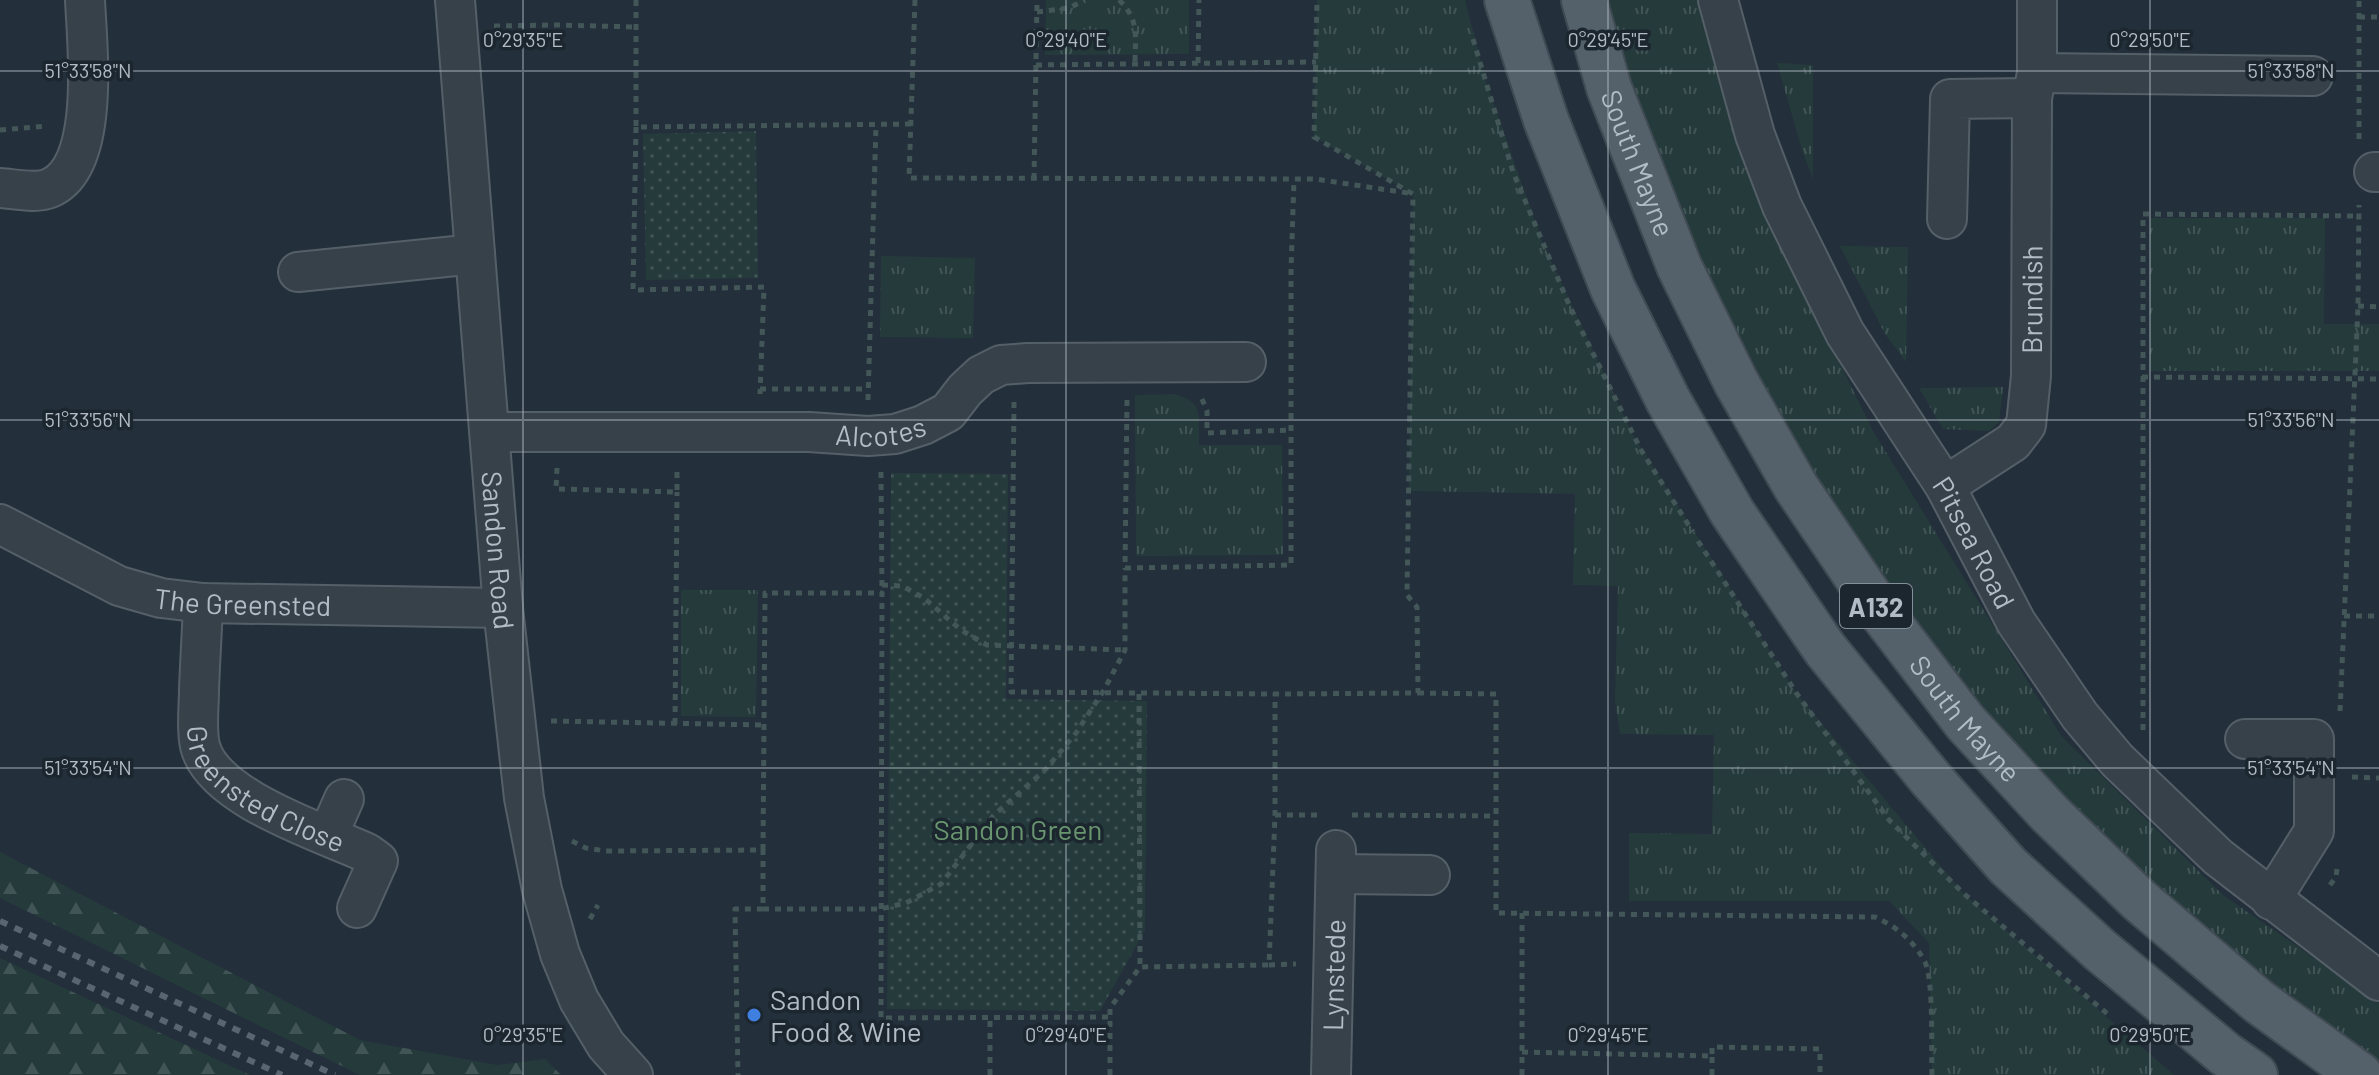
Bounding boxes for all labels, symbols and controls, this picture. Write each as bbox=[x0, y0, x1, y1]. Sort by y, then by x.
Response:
text: 0°29'35"E bbox=[483, 27, 563, 51]
text: 0°29'40"E bbox=[1025, 27, 1107, 51]
text: 0°29'45"E bbox=[1567, 27, 1649, 51]
text: 0°29'50"E bbox=[2109, 27, 2191, 51]
text: 51°33'58"N bbox=[44, 58, 132, 82]
text: 51°33'58"N bbox=[2247, 58, 2335, 82]
street label: South Mayne bbox=[1594, 85, 1683, 241]
street label: Brundish bbox=[2014, 245, 2048, 354]
text: 51°33'56"N bbox=[45, 407, 131, 431]
text: 51°33'56"N bbox=[2248, 407, 2334, 431]
street label: Alcotes bbox=[834, 408, 930, 453]
street label: Sandon Road bbox=[475, 470, 522, 631]
street label: Pitsea Road bbox=[1926, 470, 2023, 614]
street label: The Greensted bbox=[153, 580, 332, 622]
road number: A132 bbox=[1840, 584, 1912, 628]
street label: South Mayne bbox=[1903, 648, 2028, 788]
street label: Greensted Close bbox=[181, 724, 350, 859]
text: 51°33'54"N bbox=[44, 755, 132, 779]
text: 51°33'54"N bbox=[2247, 755, 2335, 779]
park label: Sandon Green bbox=[934, 812, 1102, 846]
street label: Lynstede bbox=[1315, 919, 1351, 1031]
place label: Sandon Food & Wine bbox=[770, 982, 922, 1048]
marker: Sandon Food & Wine bbox=[745, 1006, 763, 1024]
text: 0°29'35"E bbox=[483, 1022, 563, 1046]
text: 0°29'40"E bbox=[1025, 1022, 1107, 1046]
text: 0°29'45"E bbox=[1567, 1022, 1649, 1046]
text: 0°29'50"E bbox=[2109, 1022, 2191, 1046]

